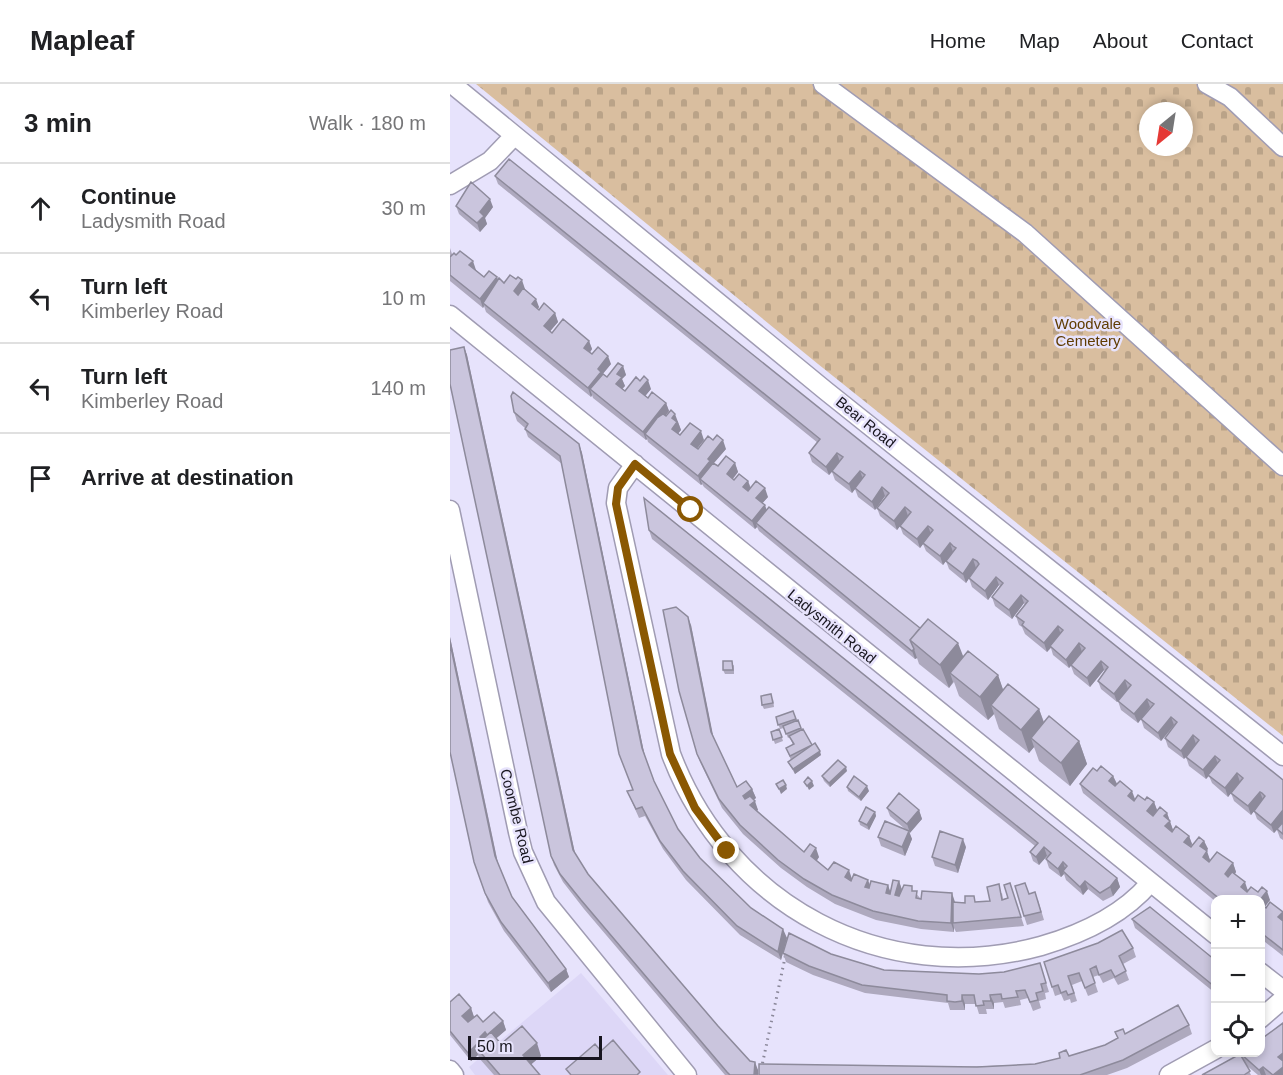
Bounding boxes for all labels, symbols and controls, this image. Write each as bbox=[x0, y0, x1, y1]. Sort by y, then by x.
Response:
text: Mapleaf bbox=[30, 25, 134, 56]
text: Home bbox=[930, 29, 986, 52]
text: Map bbox=[1019, 29, 1060, 52]
text: About bbox=[1093, 29, 1148, 52]
text: Contact bbox=[1181, 29, 1253, 52]
north arrow bbox=[1139, 102, 1193, 156]
text: 3 min bbox=[24, 108, 92, 138]
text: Walk · 180 m bbox=[309, 112, 426, 134]
text: Continue bbox=[81, 184, 176, 209]
icon: ahead bbox=[24, 192, 57, 225]
text: 30 m bbox=[382, 197, 426, 219]
text: Ladysmith Road bbox=[81, 210, 226, 232]
text: Turn left bbox=[81, 274, 167, 299]
icon: left bbox=[24, 282, 57, 315]
text: 10 m bbox=[382, 287, 426, 309]
text: Kimberley Road bbox=[81, 300, 223, 322]
park label: Woodvale Cemetery bbox=[1055, 315, 1121, 349]
text: Turn left bbox=[81, 364, 167, 389]
icon: left bbox=[24, 372, 57, 405]
text: 140 m bbox=[370, 377, 426, 399]
text: Kimberley Road bbox=[81, 390, 223, 412]
street label: Bear Road bbox=[833, 393, 899, 451]
icon: arrive bbox=[24, 462, 57, 495]
text: Arrive at destination bbox=[81, 465, 294, 490]
route start bbox=[677, 496, 703, 522]
street label: Ladysmith Road bbox=[785, 585, 879, 667]
street label: Coombe Road bbox=[497, 767, 537, 865]
route end bbox=[713, 837, 739, 863]
map controls bbox=[1211, 895, 1265, 1057]
button: + bbox=[1211, 895, 1265, 949]
button: − bbox=[1211, 949, 1265, 1003]
button: locate bbox=[1211, 1003, 1265, 1057]
scale bar bbox=[468, 1033, 602, 1060]
text: 50 m bbox=[477, 1038, 513, 1055]

